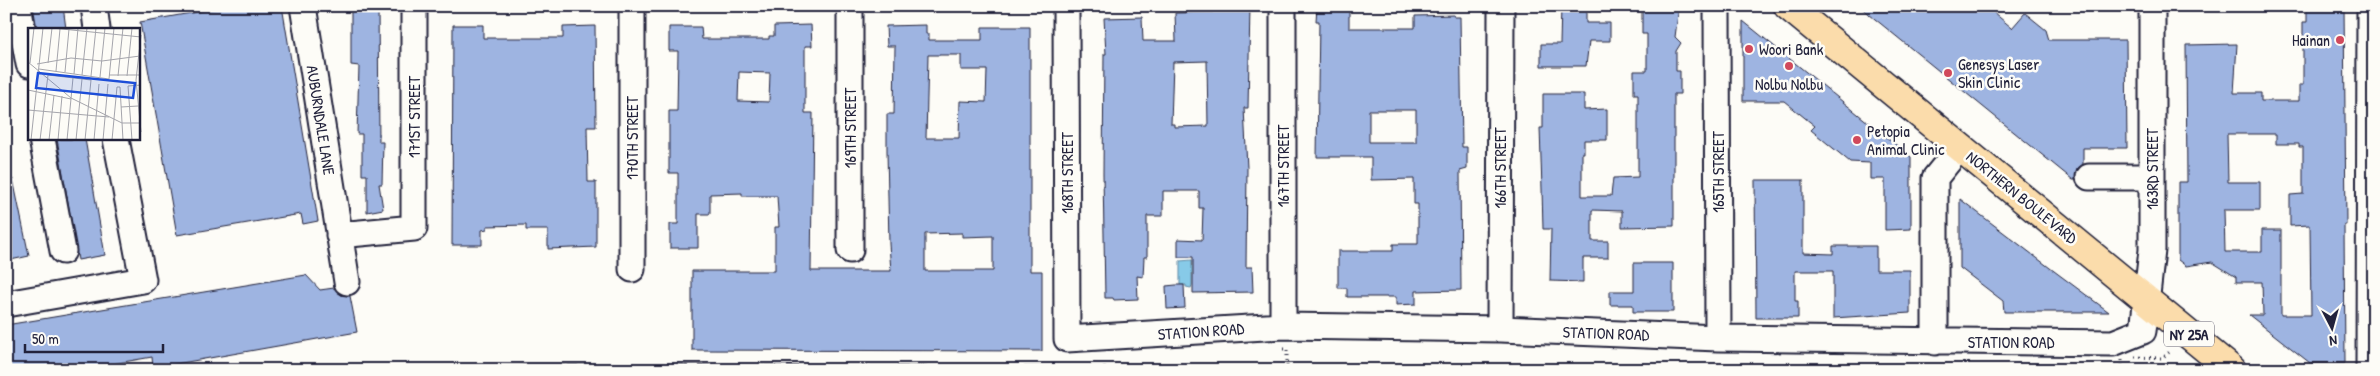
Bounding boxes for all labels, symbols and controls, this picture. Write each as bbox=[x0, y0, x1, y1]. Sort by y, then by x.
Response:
inset map bbox=[28, 28, 140, 140]
place label: Hainan bbox=[2292, 29, 2330, 51]
marker: Hainan bbox=[2334, 34, 2346, 46]
place label: Woori Bank bbox=[1759, 38, 1824, 60]
marker: Woori Bank bbox=[1743, 43, 1755, 55]
place label: Genesys Laser Skin Clinic bbox=[1958, 53, 2039, 93]
marker: Nolbu Nolbu bbox=[1783, 60, 1795, 72]
street label: AUBURNDALE LANE bbox=[301, 64, 341, 176]
marker: Genesys Laser Skin Clinic bbox=[1942, 67, 1954, 79]
place label: Nolbu Nolbu bbox=[1755, 73, 1824, 95]
street label: 171ST STREET bbox=[403, 76, 425, 158]
street label: 169TH STREET bbox=[839, 87, 861, 168]
street label: 170TH STREET bbox=[621, 96, 643, 180]
place label: Petopia Animal Clinic bbox=[1867, 120, 1945, 160]
street label: 167TH STREET bbox=[1272, 124, 1294, 207]
street label: 166TH STREET bbox=[1489, 127, 1511, 208]
street label: 163RD STREET bbox=[2141, 128, 2163, 210]
street label: 165TH STREET bbox=[1707, 131, 1729, 213]
street label: 168TH STREET bbox=[1056, 132, 1078, 214]
marker: Petopia Animal Clinic bbox=[1851, 134, 1863, 146]
street label: NORTHERN BOULEVARD bbox=[1962, 145, 2082, 249]
north arrow bbox=[2308, 304, 2358, 354]
street label: STATION ROAD bbox=[1157, 317, 1245, 345]
street label: STATION ROAD bbox=[1562, 320, 1650, 346]
scale bar bbox=[25, 321, 162, 353]
road number: NY 25A bbox=[2164, 322, 2214, 346]
text: 50 m bbox=[32, 328, 59, 349]
street label: STATION ROAD bbox=[1968, 331, 2055, 353]
text: N bbox=[2328, 332, 2338, 351]

